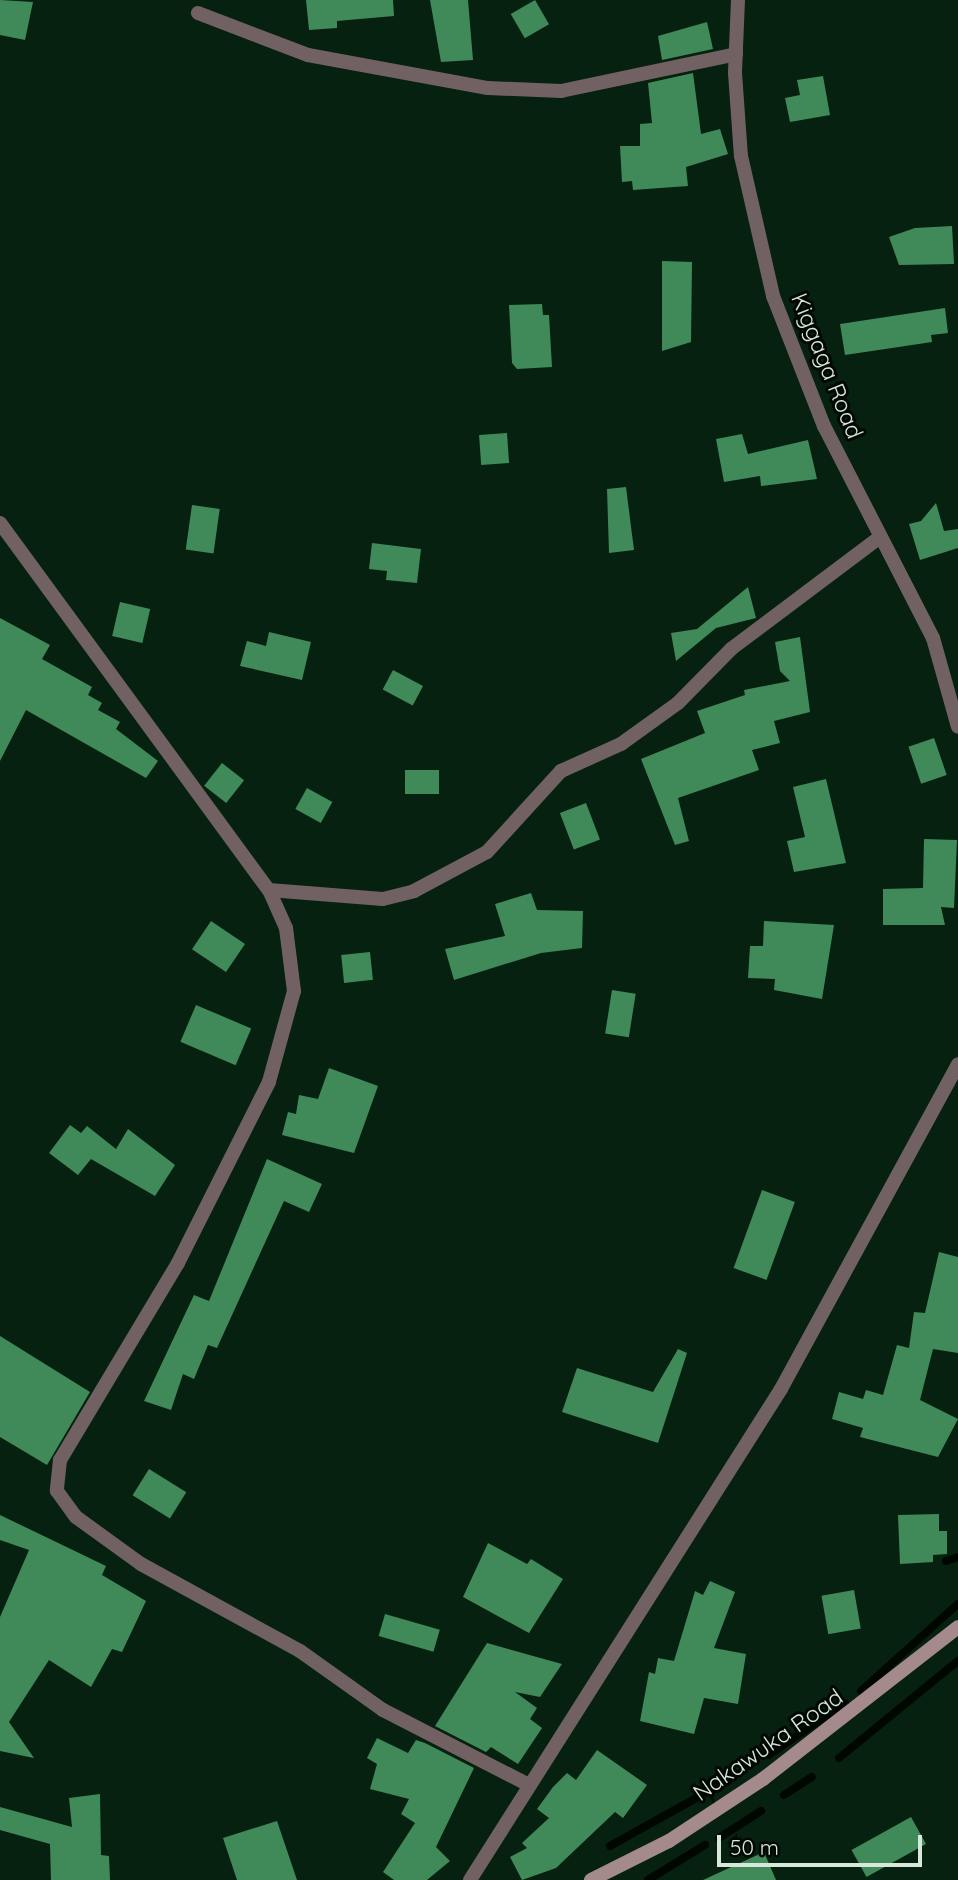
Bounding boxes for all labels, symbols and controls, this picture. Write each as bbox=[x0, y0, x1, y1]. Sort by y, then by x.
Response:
street label: Kiggaga Road bbox=[785, 289, 869, 443]
street label: Nakawuka Road bbox=[688, 1683, 848, 1807]
scale bar bbox=[720, 1820, 925, 1864]
text: 50 m bbox=[730, 1834, 779, 1860]

